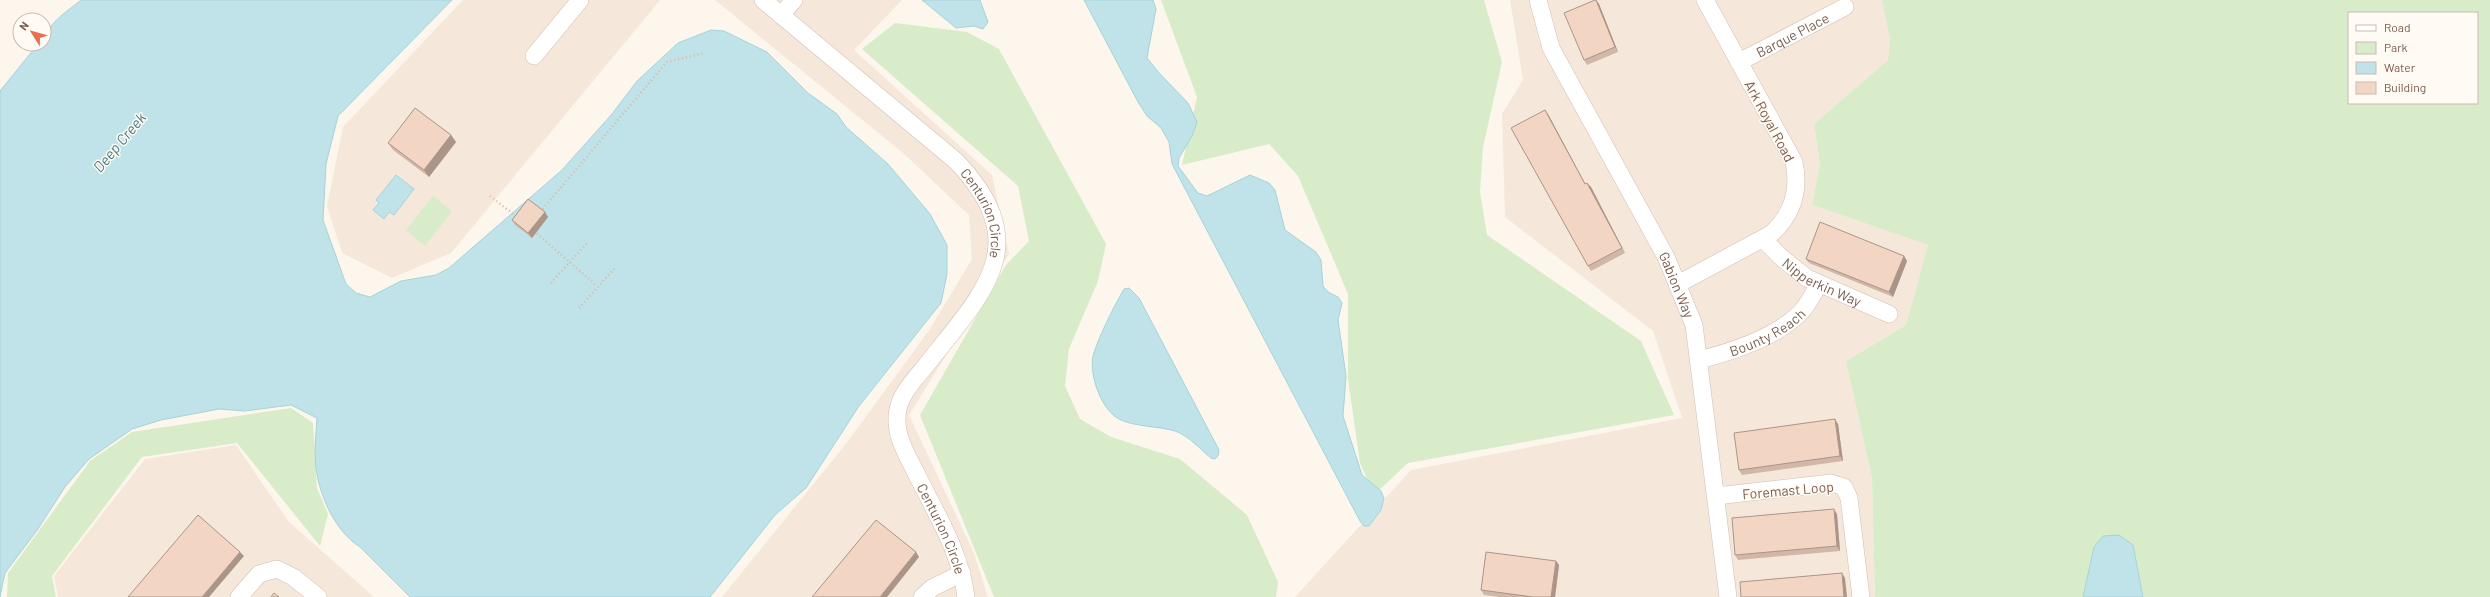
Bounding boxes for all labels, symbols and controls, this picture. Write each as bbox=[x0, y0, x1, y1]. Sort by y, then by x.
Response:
street label: Barque Place bbox=[1753, 8, 1832, 60]
north arrow bbox=[12, 12, 52, 52]
legend bbox=[2348, 12, 2478, 104]
text: N bbox=[16, 19, 31, 33]
text: Road bbox=[2384, 20, 2411, 34]
text: Park bbox=[2384, 40, 2408, 54]
text: Water bbox=[2384, 60, 2416, 74]
street label: Ark Royal Road bbox=[1741, 77, 1799, 165]
text: Building bbox=[2384, 80, 2426, 94]
water label: Deep Creek bbox=[89, 108, 150, 175]
street label: Centurion Circle bbox=[957, 164, 1006, 260]
street label: Gabion Way bbox=[1656, 248, 1699, 321]
street label: Nipperkin Way bbox=[1779, 254, 1865, 310]
street label: Bounty Reach bbox=[1727, 305, 1808, 359]
street label: Foremast Loop bbox=[1742, 478, 1834, 502]
street label: Centurion Circle bbox=[914, 480, 970, 576]

